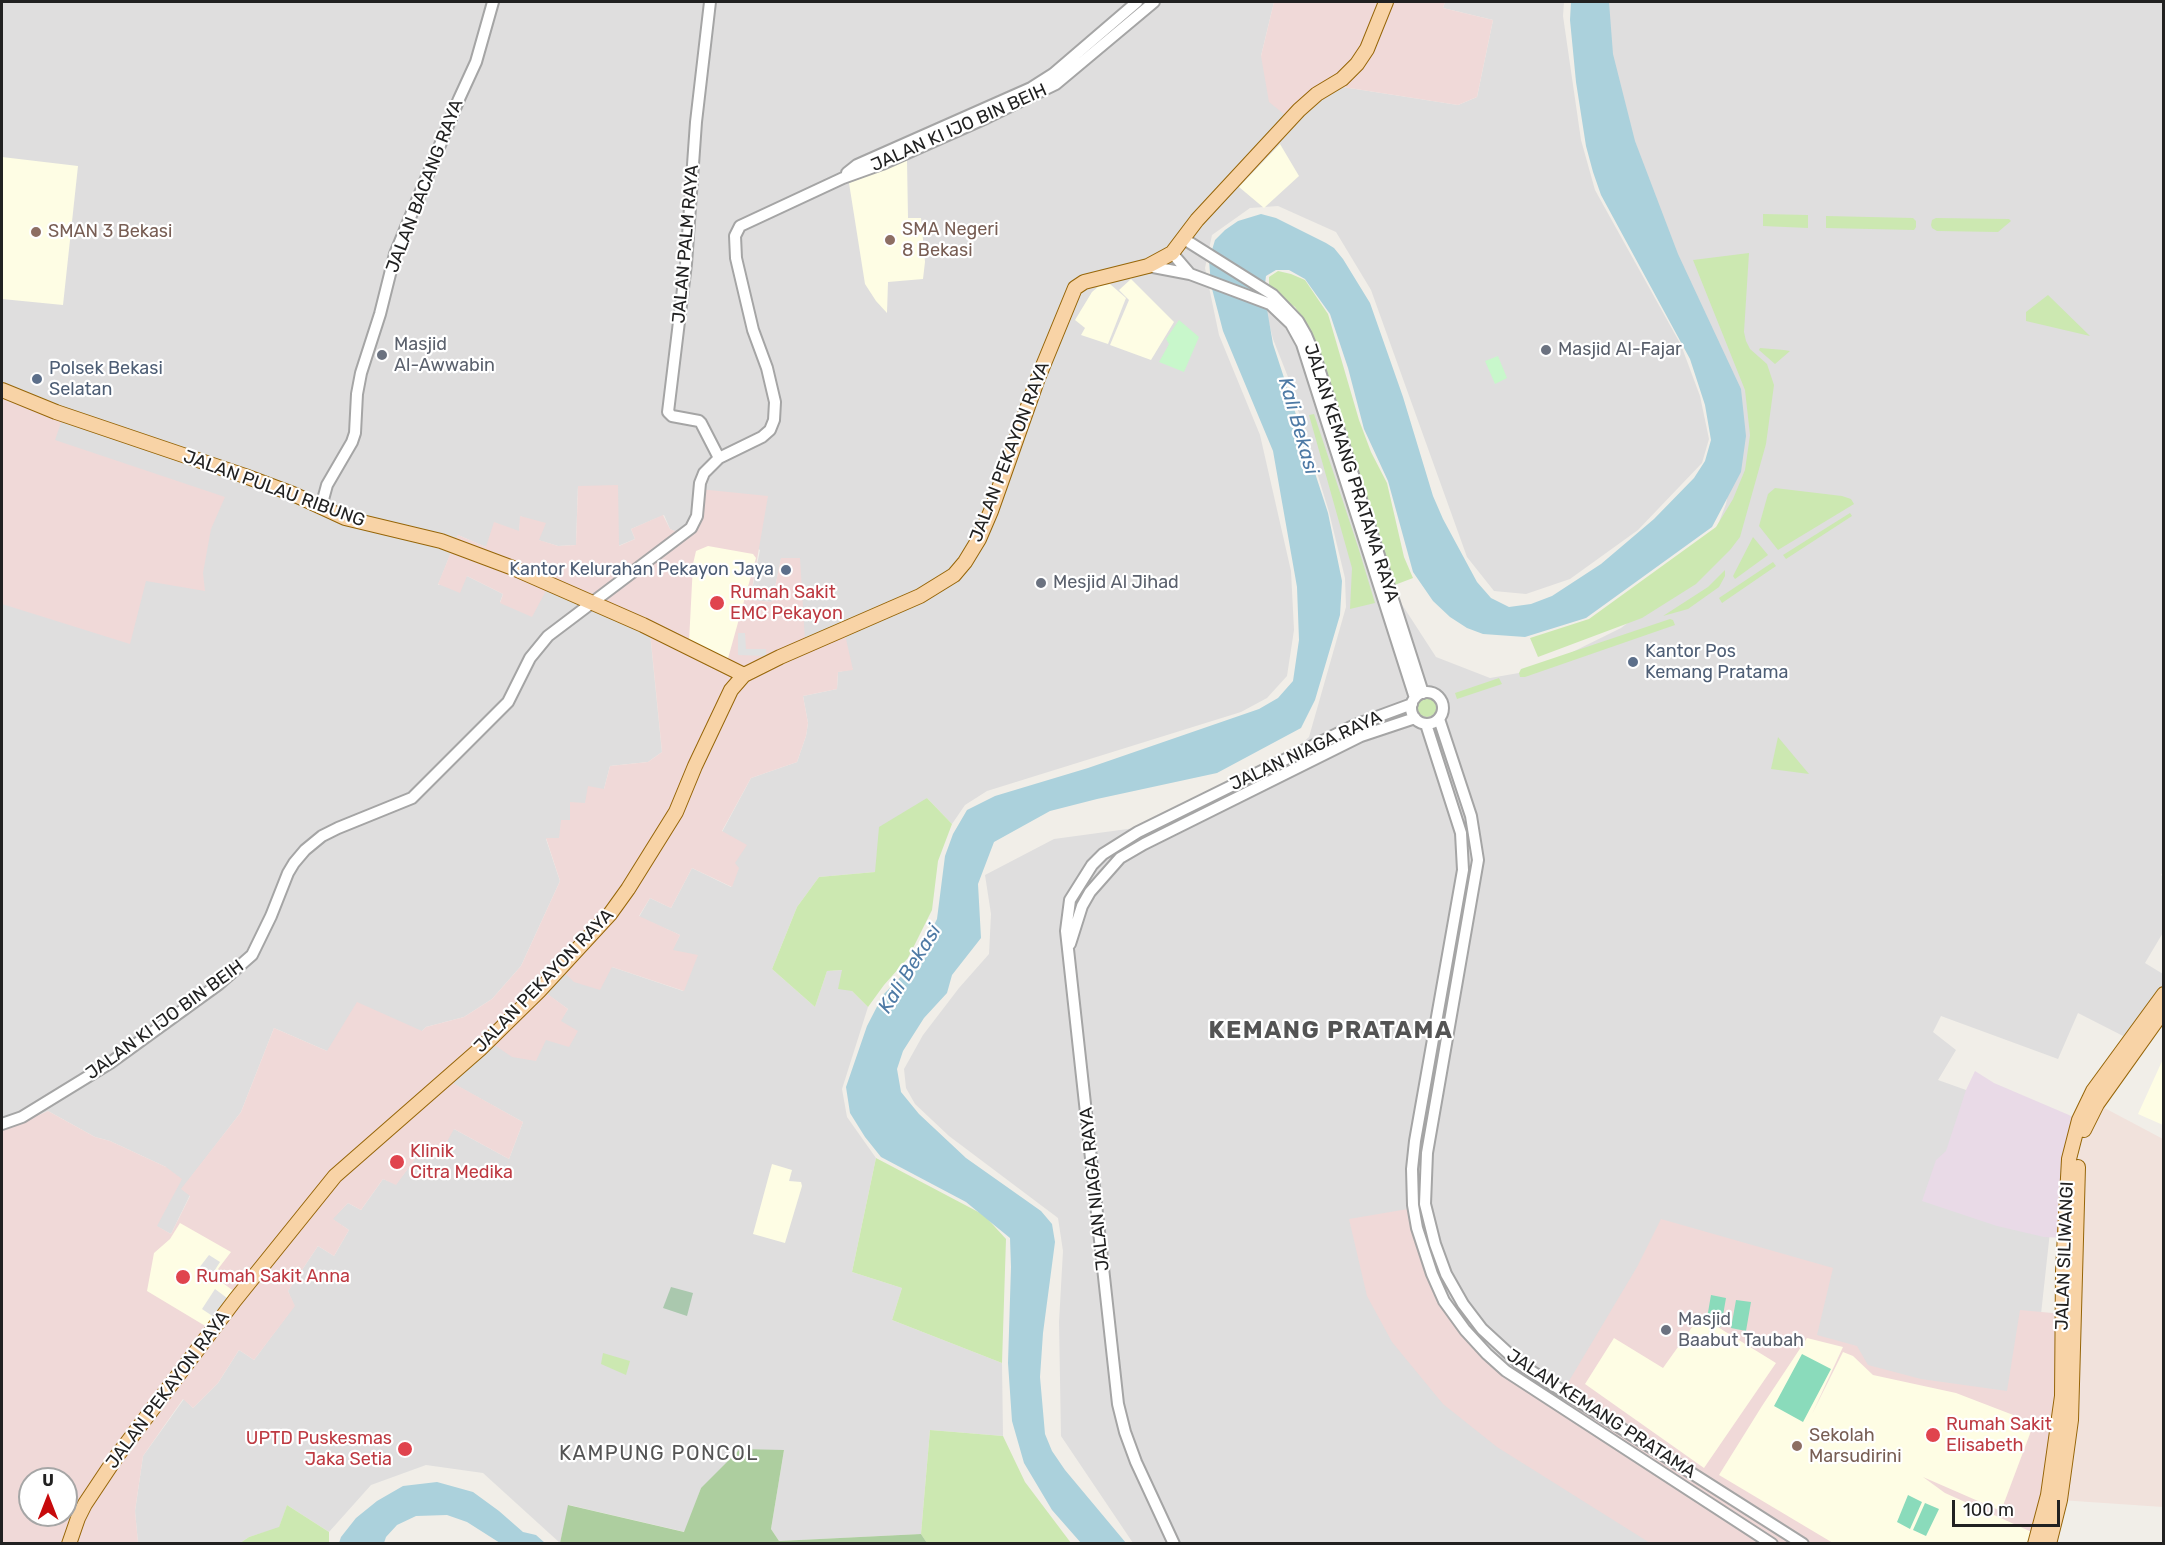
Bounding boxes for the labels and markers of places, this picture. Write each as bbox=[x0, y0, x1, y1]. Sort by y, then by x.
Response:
place label: SMA Negeri 8 Bekasi bbox=[902, 219, 999, 262]
place label: SMAN 3 Bekasi bbox=[48, 221, 172, 243]
marker: SMAN 3 Bekasi bbox=[29, 225, 43, 239]
marker: SMA Negeri 8 Bekasi bbox=[883, 233, 897, 247]
place label: Masjid Al-Awwabin bbox=[394, 334, 495, 376]
place label: Masjid Al-Fajar bbox=[1558, 339, 1682, 361]
marker: Masjid Al-Fajar bbox=[1539, 343, 1553, 357]
marker: Masjid Al-Awwabin bbox=[375, 348, 389, 362]
place label: Polsek Bekasi Selatan bbox=[49, 358, 163, 400]
marker: Polsek Bekasi Selatan bbox=[30, 372, 44, 386]
place label: Kantor Kelurahan Pekayon Jaya bbox=[509, 559, 774, 581]
marker: Kantor Kelurahan Pekayon Jaya bbox=[779, 563, 793, 577]
place label: Mesjid Al Jihad bbox=[1053, 572, 1179, 594]
marker: Mesjid Al Jihad bbox=[1034, 576, 1048, 590]
place label: Rumah Sakit EMC Pekayon bbox=[730, 582, 843, 624]
marker: Rumah Sakit EMC Pekayon bbox=[708, 594, 726, 612]
place label: Kantor Pos Kemang Pratama bbox=[1645, 641, 1788, 684]
marker: Kantor Pos Kemang Pratama bbox=[1626, 655, 1640, 669]
place label: Klinik Citra Medika bbox=[410, 1141, 513, 1184]
marker: Klinik Citra Medika bbox=[388, 1153, 406, 1171]
place label: Rumah Sakit Anna bbox=[196, 1266, 350, 1288]
marker: Rumah Sakit Anna bbox=[174, 1268, 192, 1286]
place label: Masjid Baabut Taubah bbox=[1678, 1309, 1804, 1352]
marker: Masjid Baabut Taubah bbox=[1659, 1323, 1673, 1337]
place label: Rumah Sakit Elisabeth bbox=[1946, 1414, 2052, 1456]
place label: Sekolah Marsudirini bbox=[1809, 1425, 1902, 1468]
marker: Rumah Sakit Elisabeth bbox=[1924, 1426, 1942, 1444]
place label: UPTD Puskesmas Jaka Setia bbox=[246, 1428, 392, 1470]
marker: Sekolah Marsudirini bbox=[1790, 1439, 1804, 1453]
marker: UPTD Puskesmas Jaka Setia bbox=[396, 1440, 414, 1458]

